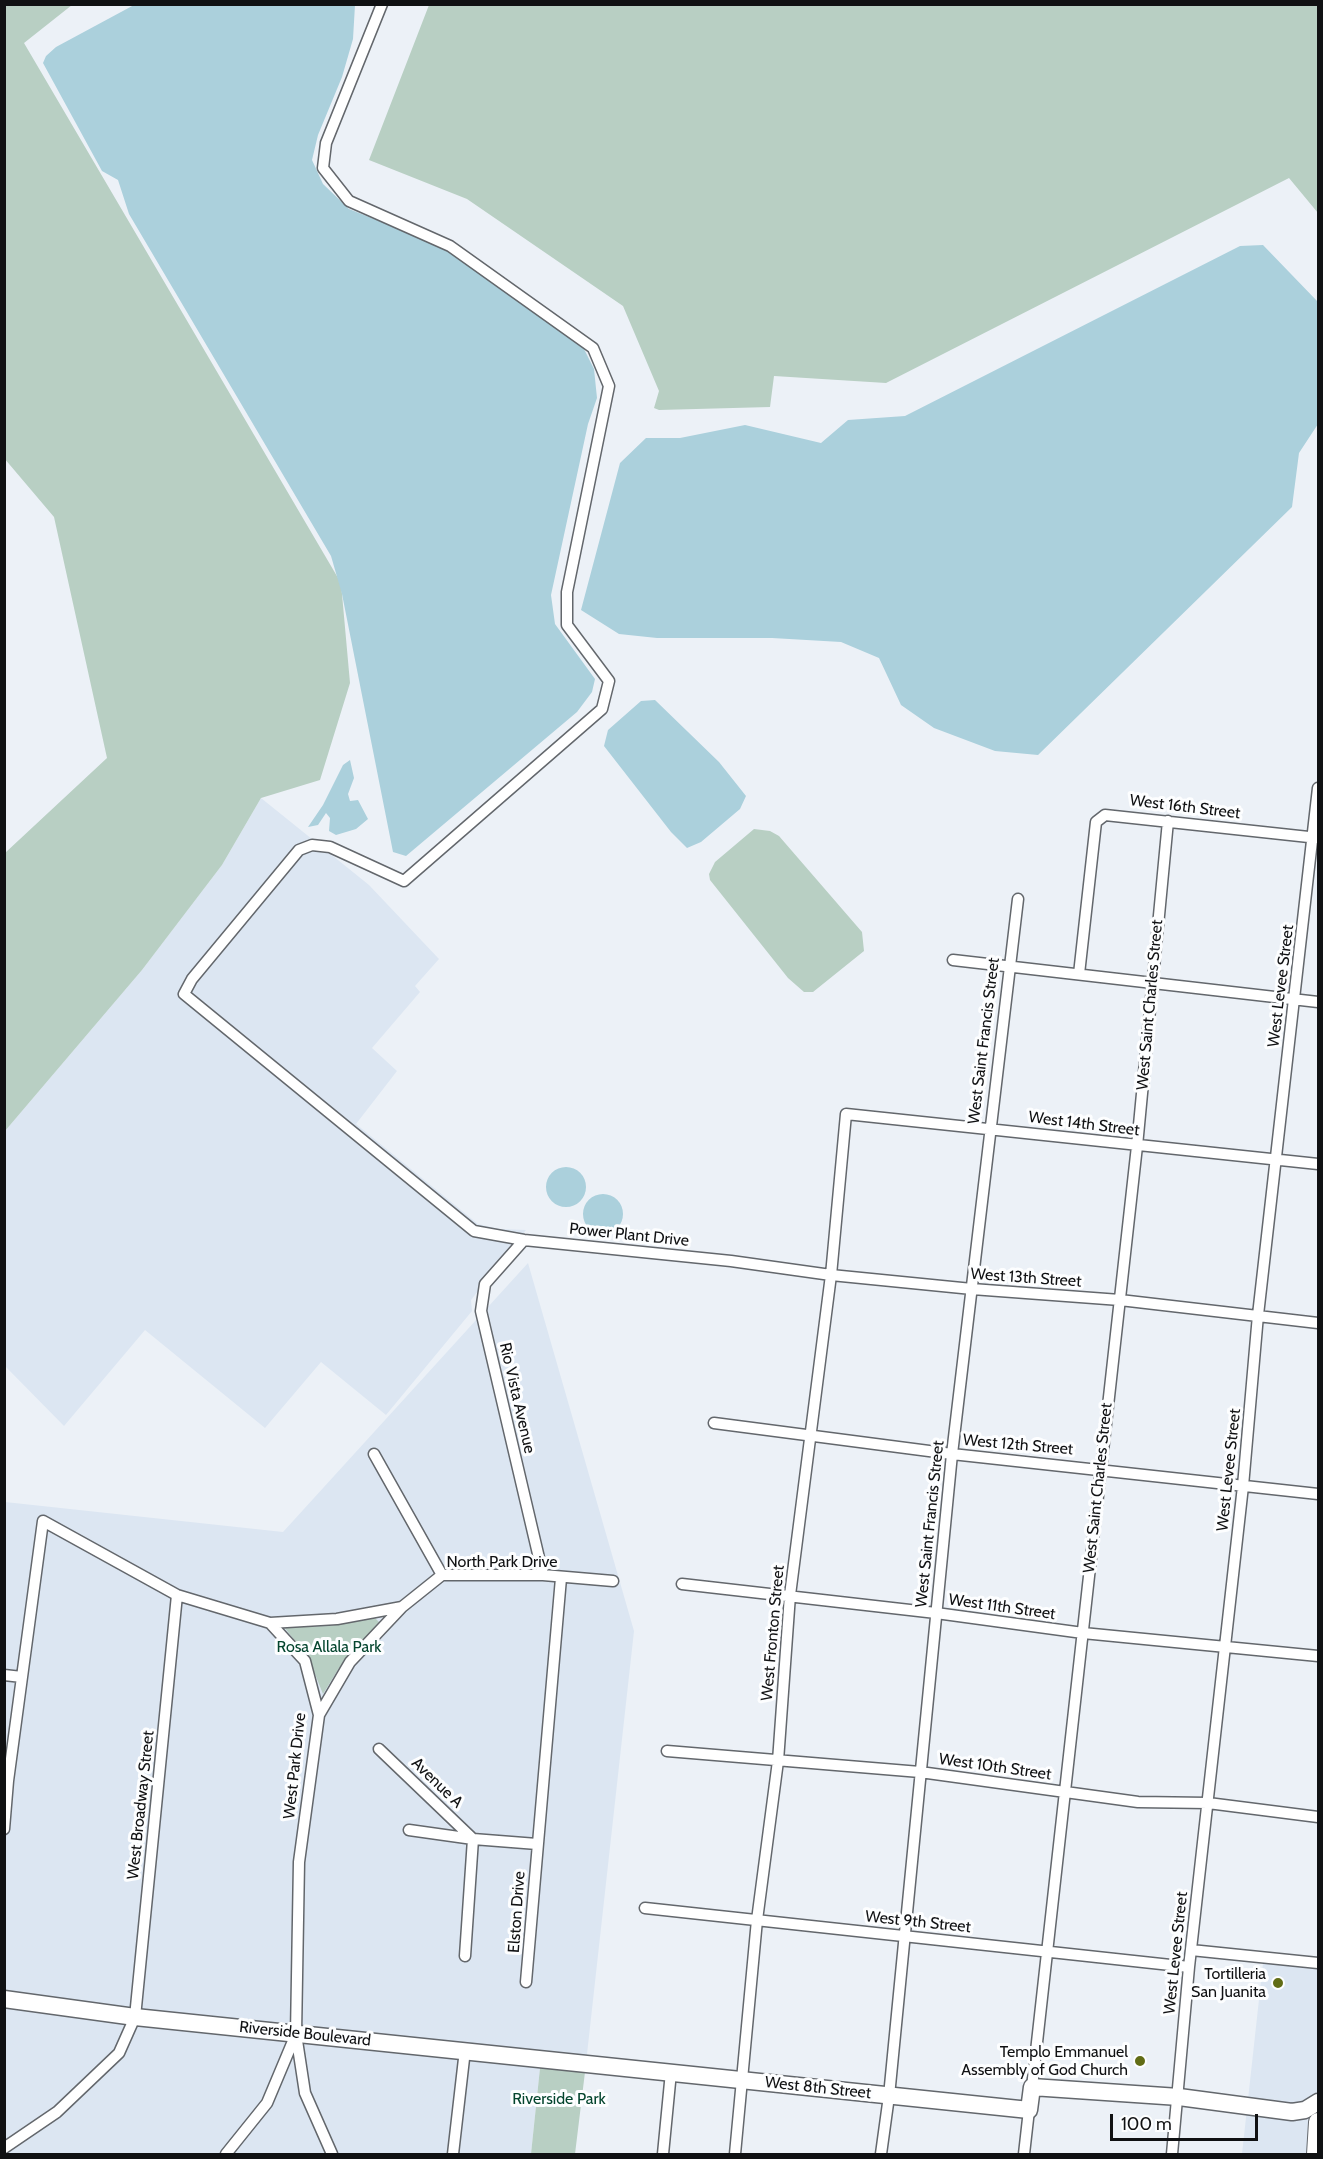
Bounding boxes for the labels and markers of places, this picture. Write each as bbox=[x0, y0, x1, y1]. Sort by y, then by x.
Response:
place label: Tortilleria San Juanita bbox=[1191, 1964, 1266, 2002]
marker: Tortilleria San Juanita bbox=[1271, 1976, 1285, 1990]
place label: Templo Emmanuel Assembly of God Church bbox=[961, 2042, 1128, 2080]
marker: Templo Emmanuel Assembly of God Church bbox=[1133, 2054, 1147, 2068]

